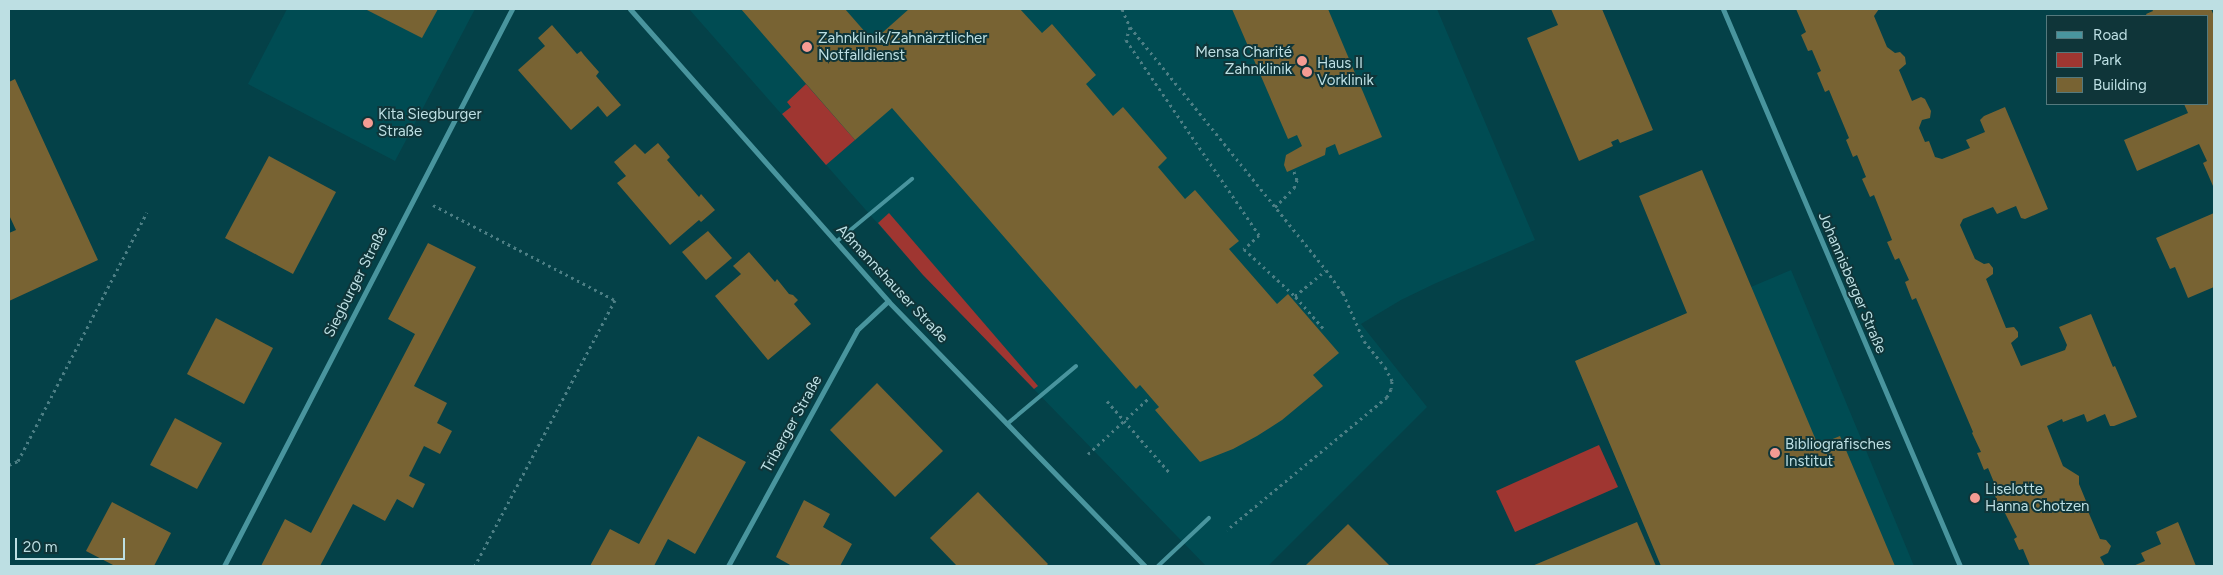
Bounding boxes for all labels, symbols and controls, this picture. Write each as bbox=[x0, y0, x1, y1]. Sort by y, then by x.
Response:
legend bbox=[2046, 15, 2208, 105]
text: Road bbox=[2093, 26, 2128, 44]
place label: Zahnklinik/Zahnärztlicher Notfalldienst bbox=[818, 29, 987, 64]
marker: Zahnklinik/Zahnärztlicher Notfalldienst bbox=[800, 40, 814, 54]
place label: Mensa Charité Zahnklinik bbox=[1195, 43, 1292, 78]
text: Park bbox=[2093, 51, 2122, 69]
place label: Haus II Vorklinik bbox=[1317, 54, 1374, 89]
marker: Mensa Charité Zahnklinik bbox=[1296, 55, 1308, 67]
marker: Haus II Vorklinik bbox=[1301, 66, 1313, 78]
text: Building bbox=[2093, 76, 2147, 94]
place label: Kita Siegburger Straße bbox=[378, 105, 482, 140]
marker: Kita Siegburger Straße bbox=[362, 117, 374, 129]
street label: Johannisberger Straße bbox=[1814, 210, 1890, 356]
street label: Aßmannshauser Straße bbox=[832, 221, 952, 347]
street label: Siegburger Straße bbox=[320, 224, 392, 340]
street label: Triberger Straße bbox=[758, 372, 826, 476]
place label: Bibliografisches Institut bbox=[1785, 435, 1891, 470]
marker: Bibliografisches Institut bbox=[1769, 447, 1781, 459]
place label: Liselotte Hanna Chotzen bbox=[1985, 480, 2089, 515]
marker: Liselotte Hanna Chotzen bbox=[1969, 492, 1981, 504]
scale bar bbox=[18, 528, 128, 560]
text: 20 m bbox=[23, 538, 57, 556]

